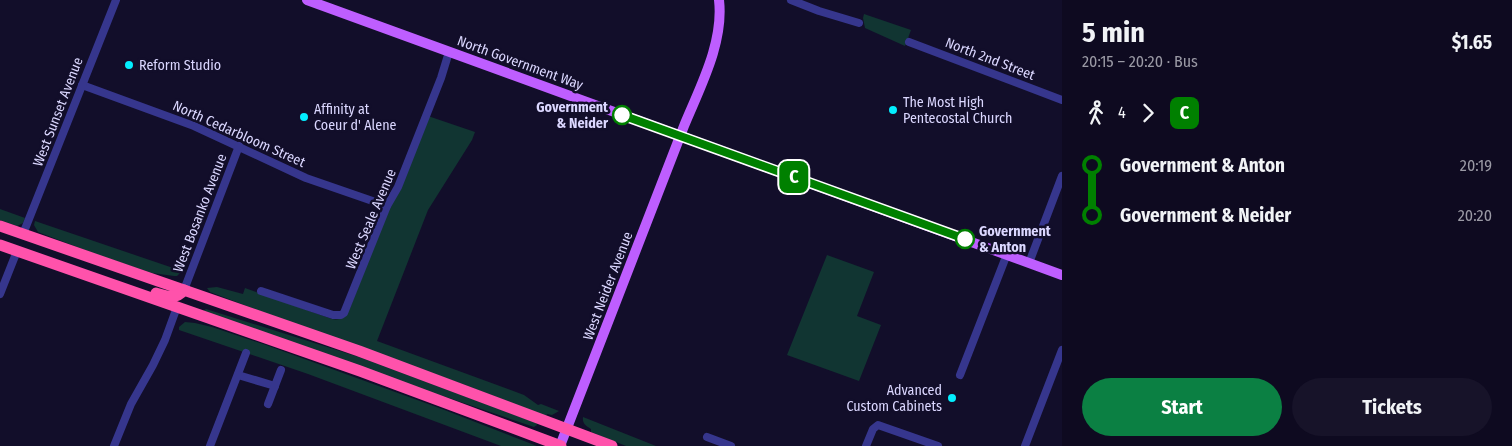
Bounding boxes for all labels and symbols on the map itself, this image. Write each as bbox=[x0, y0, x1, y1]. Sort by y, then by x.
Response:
street label: North Government Way bbox=[455, 32, 586, 94]
street label: North 2nd Street bbox=[943, 34, 1038, 84]
street label: West Sunset Avenue bbox=[29, 55, 87, 169]
place label: Reform Studio bbox=[139, 57, 221, 74]
marker: Reform Studio bbox=[123, 59, 135, 71]
place label: The Most High Pentecostal Church bbox=[903, 94, 1012, 127]
street label: North Cedarbloom Street bbox=[170, 97, 308, 171]
place label: Government & Neider bbox=[536, 99, 609, 132]
place label: Affinity at Coeur d' Alene bbox=[314, 101, 397, 134]
marker: The Most High Pentecostal Church bbox=[887, 104, 899, 116]
marker: Government & Neider bbox=[612, 105, 632, 125]
marker: Affinity at Coeur d' Alene bbox=[298, 111, 310, 123]
street label: West Bosanko Avenue bbox=[170, 151, 230, 275]
line badge: C bbox=[778, 161, 810, 193]
street label: West Seale Avenue bbox=[342, 166, 400, 272]
place label: Government & Anton bbox=[979, 223, 1052, 256]
street label: West Neider Avenue bbox=[580, 229, 637, 343]
marker: Government & Anton bbox=[955, 229, 975, 249]
place label: Advanced Custom Cabinets bbox=[846, 382, 942, 415]
marker: Advanced Custom Cabinets bbox=[946, 392, 958, 404]

